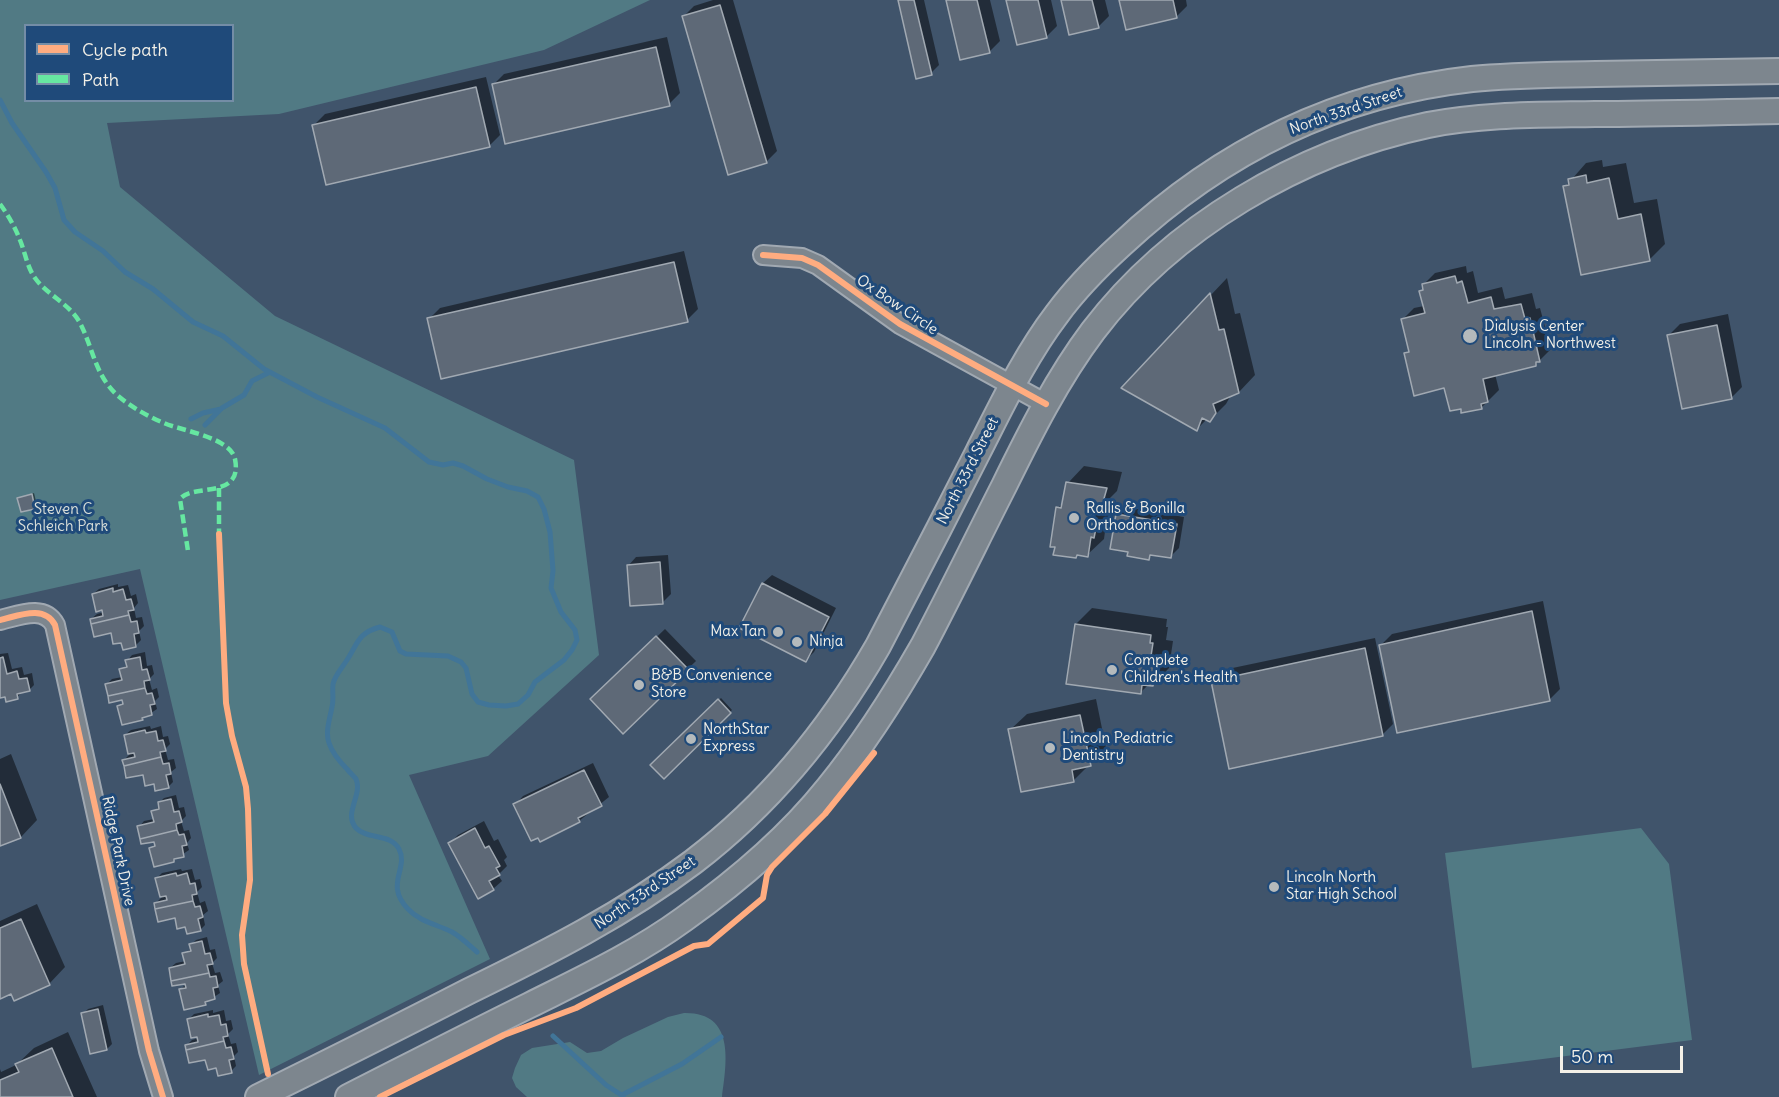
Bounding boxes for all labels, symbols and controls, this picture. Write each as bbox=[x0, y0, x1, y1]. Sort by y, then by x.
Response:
legend bbox=[24, 24, 234, 102]
text: Cycle path bbox=[82, 38, 168, 61]
text: Path bbox=[82, 68, 119, 91]
street label: North 33rd Street bbox=[1288, 83, 1404, 139]
street label: Ox Bow Circle bbox=[853, 271, 941, 339]
place label: Dialysis Center Lincoln - Northwest bbox=[1484, 318, 1616, 353]
marker: Dialysis Center Lincoln - Northwest bbox=[1461, 327, 1479, 345]
street label: North 33rd Street bbox=[933, 415, 1003, 527]
place label: Rallis & Bonilla Orthodontics bbox=[1086, 500, 1185, 535]
park label: Steven C Schleich Park bbox=[18, 501, 108, 536]
marker: Rallis & Bonilla Orthodontics bbox=[1067, 511, 1081, 525]
place label: Max Tan bbox=[710, 623, 766, 641]
marker: Max Tan bbox=[771, 625, 785, 639]
place label: Ninja bbox=[809, 633, 843, 651]
marker: Ninja bbox=[790, 635, 804, 649]
place label: Complete Children's Health bbox=[1124, 652, 1238, 687]
marker: Complete Children's Health bbox=[1105, 663, 1119, 677]
place label: B&B Convenience Store bbox=[651, 667, 772, 702]
marker: B&B Convenience Store bbox=[632, 678, 646, 692]
place label: NorthStar Express bbox=[703, 721, 769, 756]
place label: Lincoln Pediatric Dentistry bbox=[1062, 730, 1173, 765]
marker: NorthStar Express bbox=[684, 732, 698, 746]
marker: Lincoln Pediatric Dentistry bbox=[1043, 741, 1057, 755]
street label: Ridge Park Drive bbox=[98, 794, 138, 908]
street label: North 33rd Street bbox=[591, 853, 699, 933]
place label: Lincoln North Star High School bbox=[1286, 869, 1397, 904]
marker: Lincoln North Star High School bbox=[1267, 880, 1281, 894]
scale bar bbox=[1563, 1034, 1686, 1072]
text: 50 m bbox=[1571, 1045, 1613, 1068]

